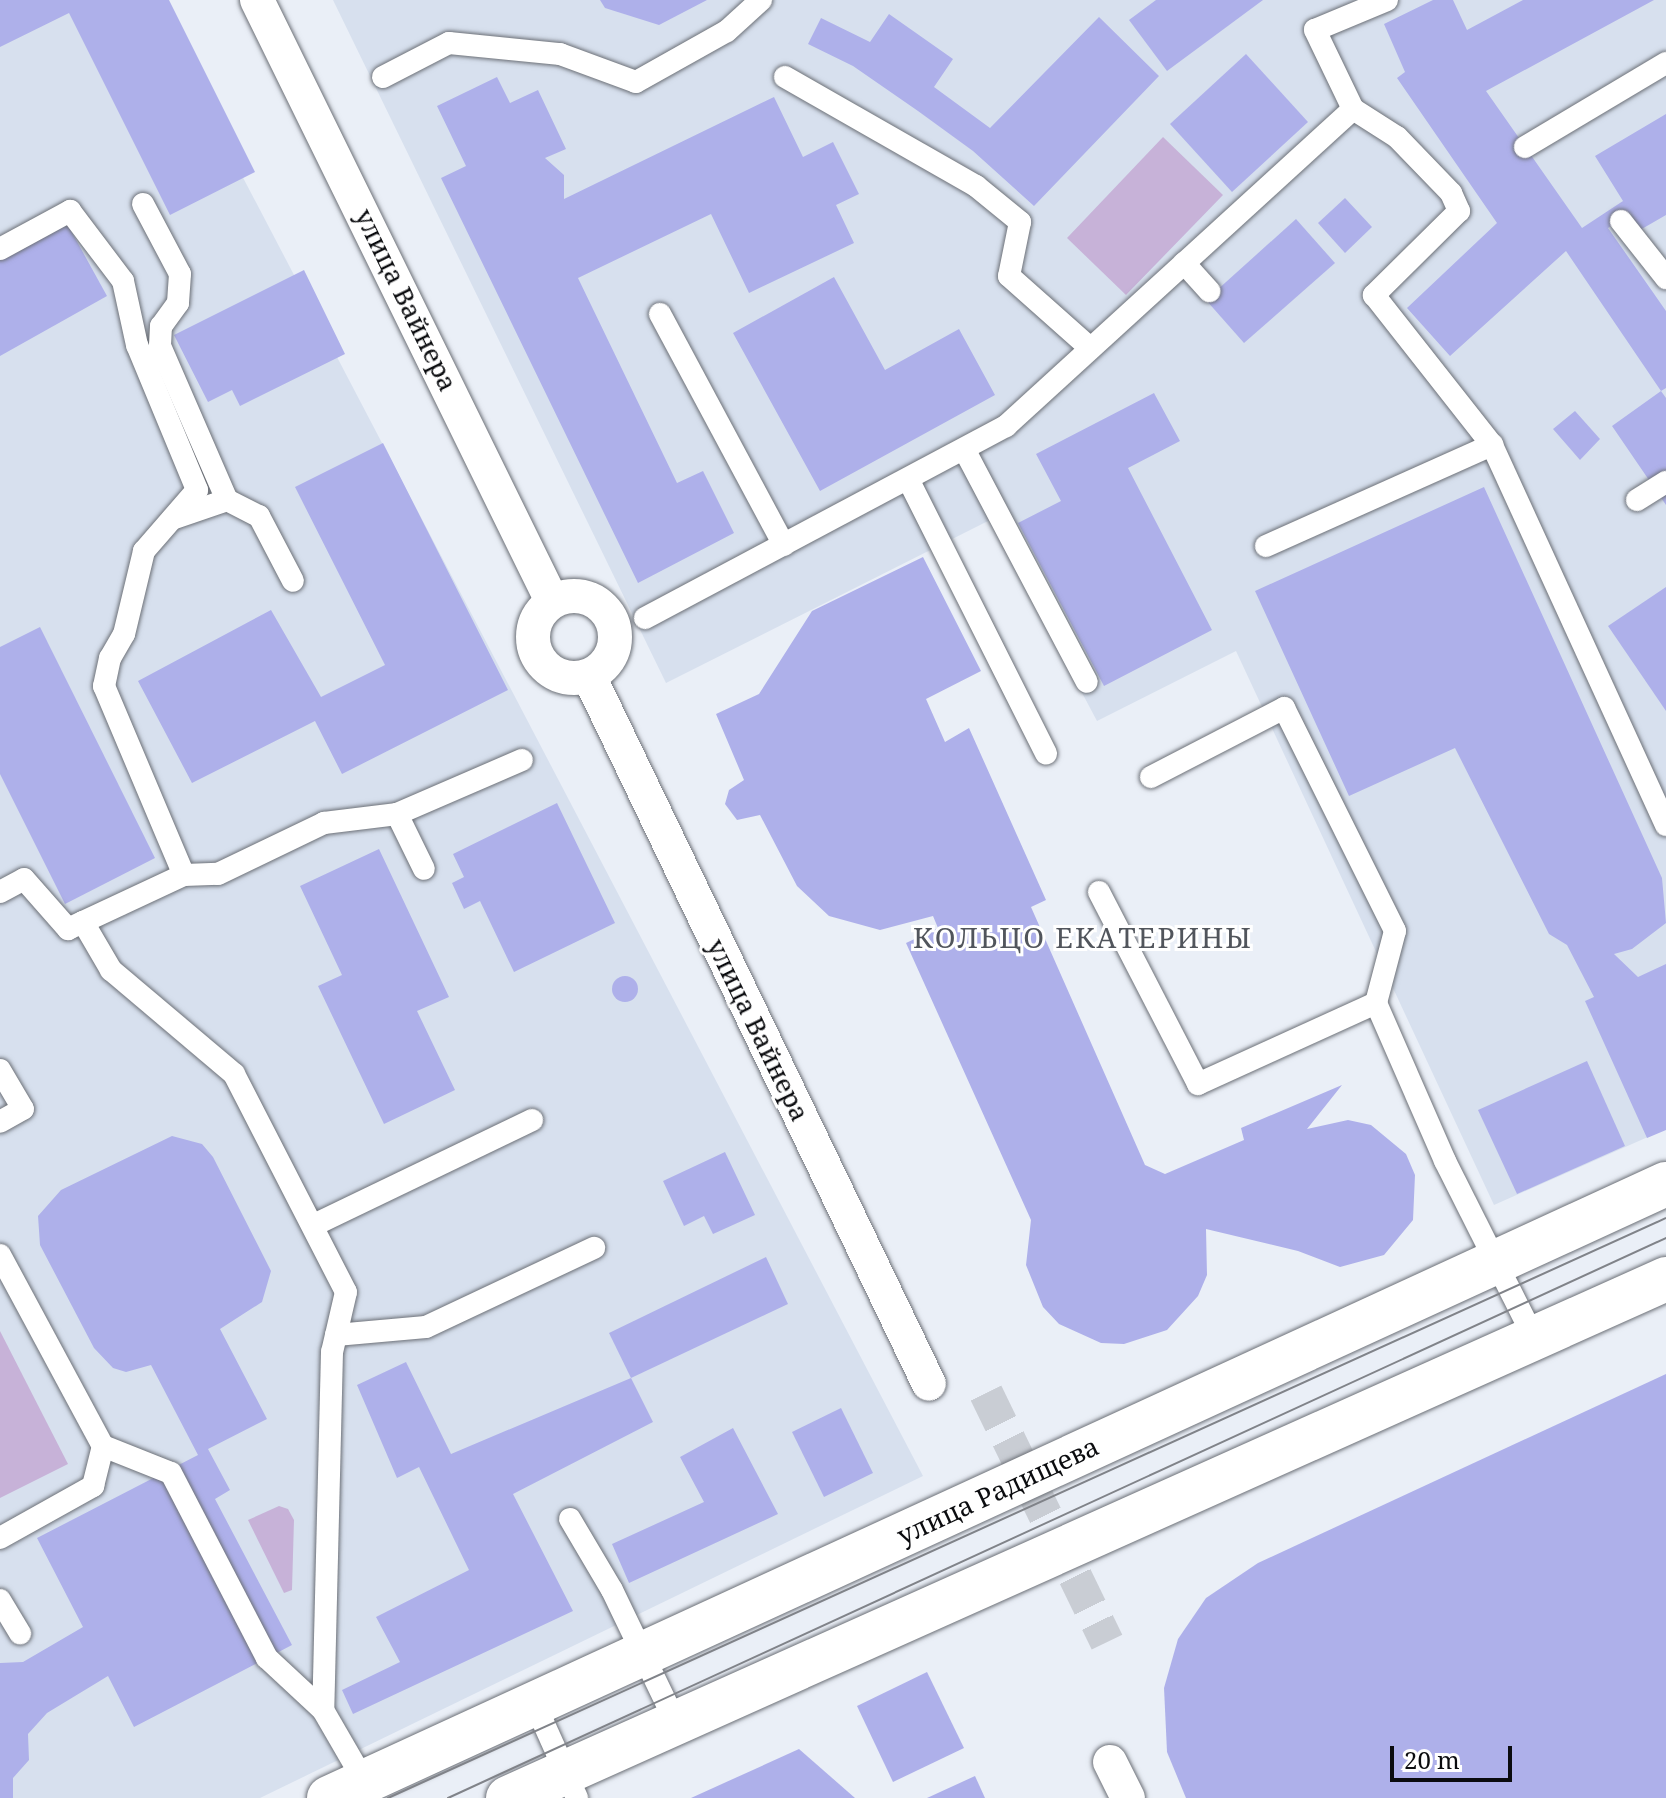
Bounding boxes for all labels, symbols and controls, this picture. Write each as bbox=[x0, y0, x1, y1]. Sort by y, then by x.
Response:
street label: улица Вайнера bbox=[348, 204, 464, 396]
district label: КОЛЬЦО ЕКАТЕРИНЫ bbox=[913, 920, 1253, 954]
street label: улица Вайнера bbox=[700, 934, 816, 1126]
street label: улица Радищева bbox=[892, 1431, 1104, 1551]
scale bar bbox=[1394, 1730, 1516, 1780]
text: 20 m bbox=[1404, 1743, 1460, 1776]

